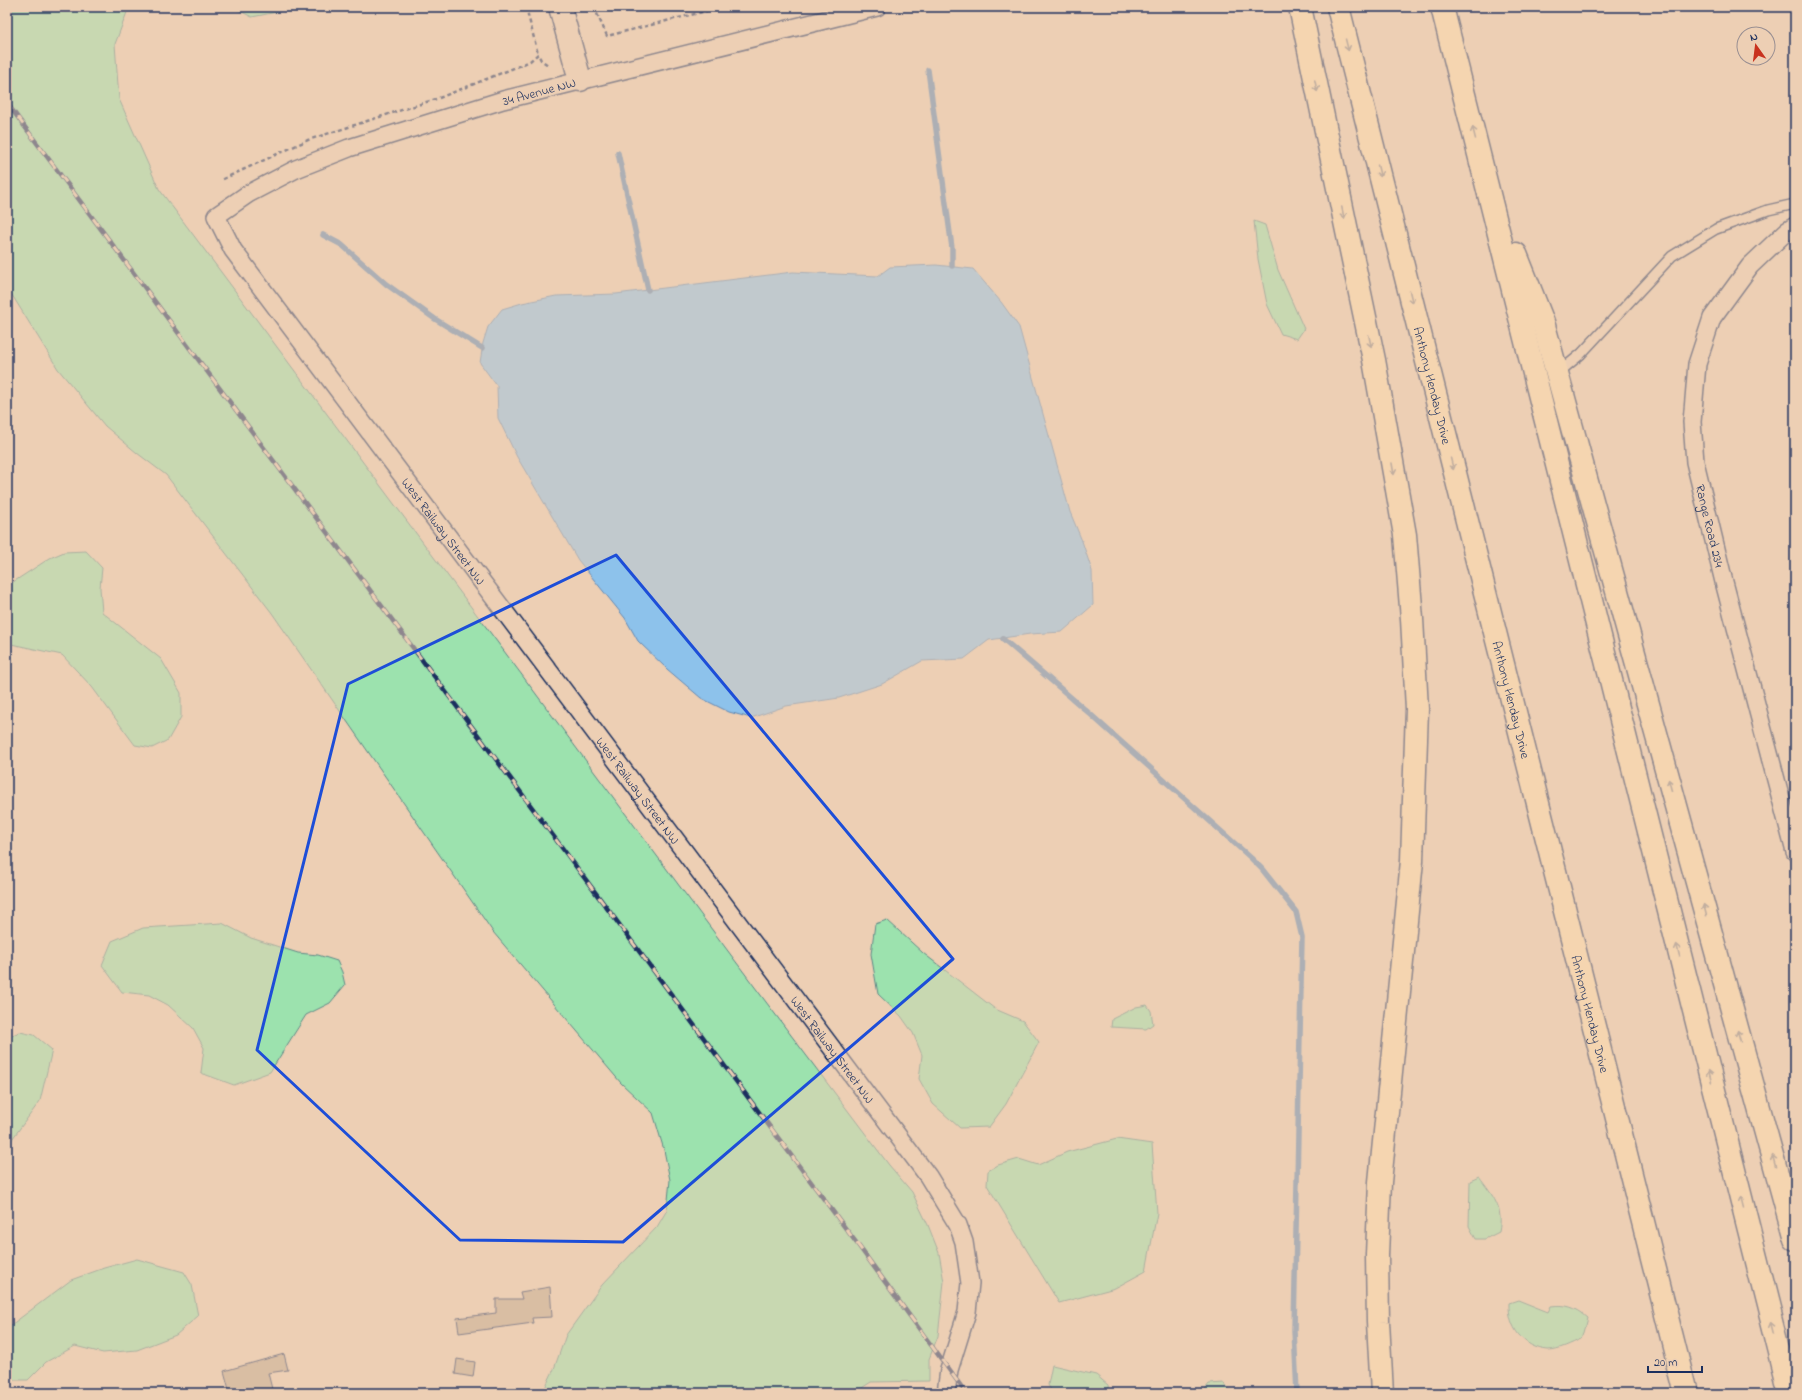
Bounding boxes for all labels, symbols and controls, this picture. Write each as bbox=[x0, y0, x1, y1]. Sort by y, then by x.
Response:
north arrow bbox=[1736, 26, 1776, 66]
text: N bbox=[1748, 29, 1759, 46]
one-way arrow bbox=[1344, 38, 1351, 51]
street label: 34 Avenue NW bbox=[501, 74, 578, 111]
one-way arrow bbox=[1313, 79, 1321, 92]
one-way arrow bbox=[1469, 127, 1477, 140]
one-way arrow bbox=[1376, 164, 1383, 177]
one-way arrow bbox=[1340, 207, 1348, 220]
one-way arrow bbox=[1407, 290, 1415, 303]
street label: Anthony Henday Drive bbox=[1408, 325, 1455, 447]
one-way arrow bbox=[1366, 334, 1374, 347]
one-way arrow bbox=[1449, 457, 1457, 470]
one-way arrow bbox=[1389, 462, 1397, 475]
street label: West Railway Street NW bbox=[396, 474, 489, 590]
street label: Range Road 234 bbox=[1690, 483, 1728, 570]
street label: Anthony Henday Drive bbox=[1487, 639, 1534, 761]
street label: West Railway Street NW bbox=[591, 733, 684, 849]
one-way arrow bbox=[1666, 779, 1673, 792]
one-way arrow bbox=[1700, 904, 1708, 917]
one-way arrow bbox=[1674, 944, 1682, 957]
street label: Anthony Henday Drive bbox=[1565, 953, 1613, 1075]
street label: West Railway Street NW bbox=[785, 993, 878, 1108]
one-way arrow bbox=[1735, 1029, 1742, 1042]
one-way arrow bbox=[1706, 1070, 1713, 1083]
one-way arrow bbox=[1769, 1155, 1777, 1168]
one-way arrow bbox=[1737, 1196, 1745, 1209]
one-way arrow bbox=[1769, 1322, 1777, 1335]
scale bar bbox=[1648, 1348, 1702, 1374]
text: 20 m bbox=[1654, 1354, 1677, 1372]

